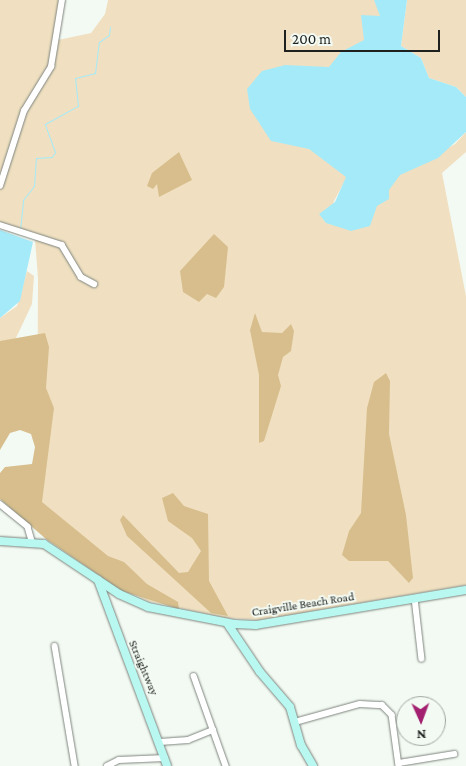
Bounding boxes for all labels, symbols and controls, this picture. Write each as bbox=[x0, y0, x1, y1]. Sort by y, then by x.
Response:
scale bar bbox=[286, 20, 442, 52]
text: 200 m bbox=[292, 31, 331, 47]
street label: Craigville Beach Road bbox=[251, 590, 355, 620]
street label: Straightway bbox=[125, 638, 161, 698]
north arrow bbox=[396, 696, 446, 746]
text: N bbox=[416, 727, 427, 743]

